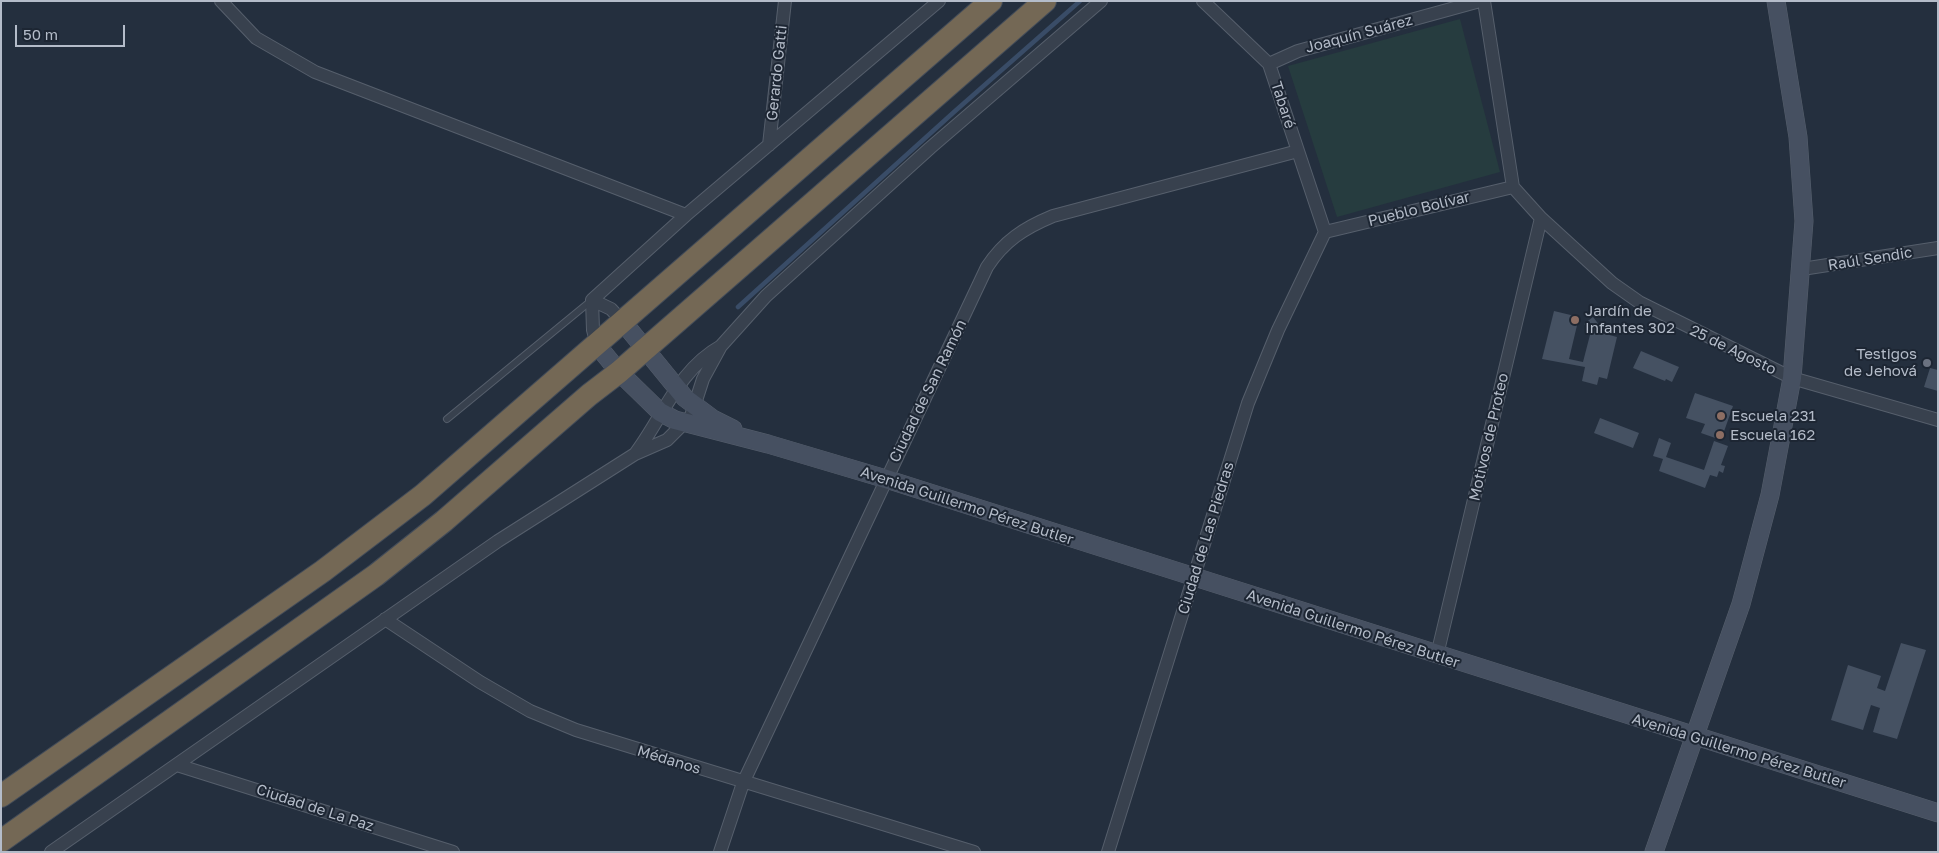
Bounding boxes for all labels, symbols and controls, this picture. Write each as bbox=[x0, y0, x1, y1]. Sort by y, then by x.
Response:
street label: Joaquín Suárez bbox=[1303, 11, 1415, 57]
scale bar bbox=[18, 15, 128, 47]
street label: Gerardo Gatti bbox=[763, 24, 791, 122]
text: 50 m bbox=[23, 25, 58, 43]
street label: Tabaré bbox=[1267, 79, 1299, 131]
street label: Pueblo Bolívar bbox=[1366, 188, 1472, 230]
street label: Raúl Sendic bbox=[1827, 243, 1913, 275]
place label: Jardín de Infantes 302 bbox=[1585, 302, 1675, 337]
marker: Jardín de Infantes 302 bbox=[1569, 314, 1581, 326]
street label: Ciudad de San Ramón bbox=[886, 317, 970, 465]
street label: 25 de Agosto bbox=[1687, 321, 1779, 379]
place label: Testigos de Jehová bbox=[1844, 345, 1917, 380]
marker: Testigos de Jehová bbox=[1921, 357, 1933, 369]
street label: Motivos de Proteo bbox=[1466, 371, 1512, 503]
place label: Escuela 231 bbox=[1731, 407, 1816, 425]
marker: Escuela 231 bbox=[1715, 410, 1727, 422]
place label: Escuela 162 bbox=[1730, 426, 1815, 444]
marker: Escuela 162 bbox=[1714, 429, 1726, 441]
street label: Ciudad de Las Piedras bbox=[1174, 460, 1238, 616]
street label: Avenida Guillermo Pérez Butler bbox=[858, 463, 1076, 549]
street label: Avenida Guillermo Pérez Butler bbox=[1244, 586, 1462, 672]
street label: Avenida Guillermo Pérez Butler bbox=[1630, 710, 1848, 792]
street label: Médanos bbox=[635, 742, 703, 778]
street label: Ciudad de La Paz bbox=[254, 781, 376, 835]

